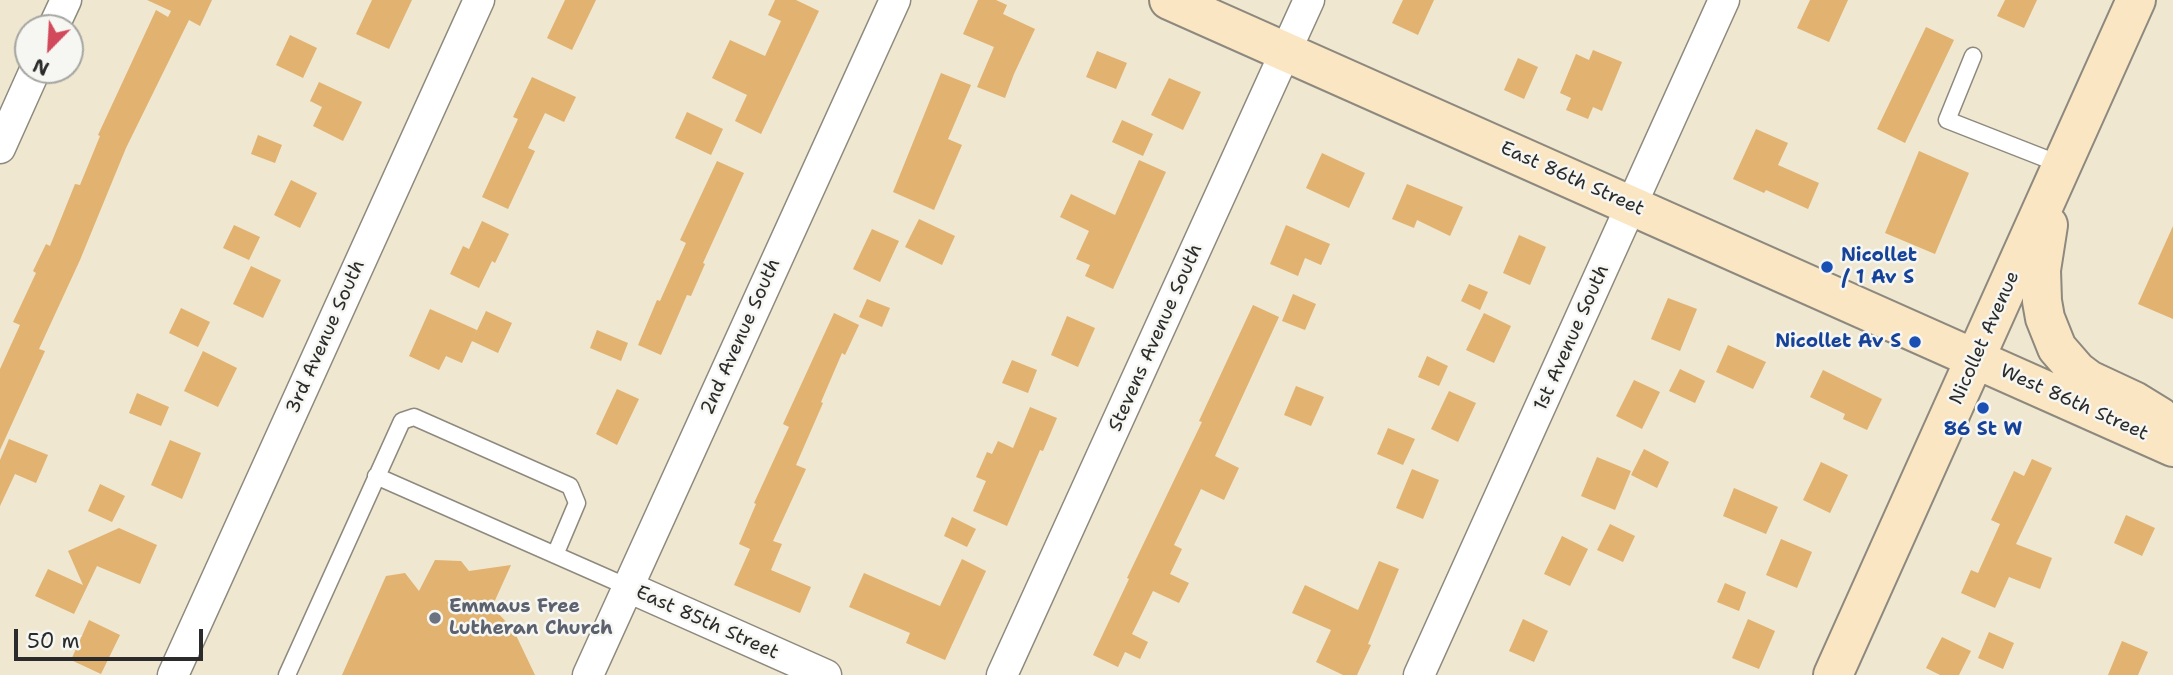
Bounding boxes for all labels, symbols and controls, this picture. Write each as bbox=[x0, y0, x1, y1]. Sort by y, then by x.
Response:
north arrow bbox=[14, 14, 84, 84]
text: N bbox=[29, 52, 53, 81]
street label: East 86th Street bbox=[1497, 137, 1647, 221]
street label: Stevens Avenue South bbox=[1104, 241, 1208, 435]
place label: Nicollet / 1 Av S bbox=[1841, 245, 1917, 289]
street label: 2nd Avenue South bbox=[696, 255, 786, 419]
street label: 3rd Avenue South bbox=[282, 257, 370, 417]
marker: Nicollet / 1 Av S bbox=[1819, 259, 1835, 275]
street label: 1st Avenue South bbox=[1530, 262, 1614, 414]
street label: Nicollet Avenue bbox=[1945, 268, 2025, 408]
place label: Nicollet Av S bbox=[1775, 331, 1901, 353]
marker: Nicollet Av S bbox=[1907, 334, 1923, 350]
street label: West 86th Street bbox=[1996, 360, 2152, 446]
marker: 86 St W bbox=[1975, 400, 1991, 416]
place label: 86 St W bbox=[1944, 419, 2022, 441]
street label: East 85th Street bbox=[632, 581, 782, 665]
place label: Emmaus Free Lutheran Church bbox=[449, 596, 613, 640]
marker: Emmaus Free Lutheran Church bbox=[427, 610, 443, 626]
scale bar bbox=[18, 616, 206, 660]
text: 50 m bbox=[27, 627, 80, 655]

